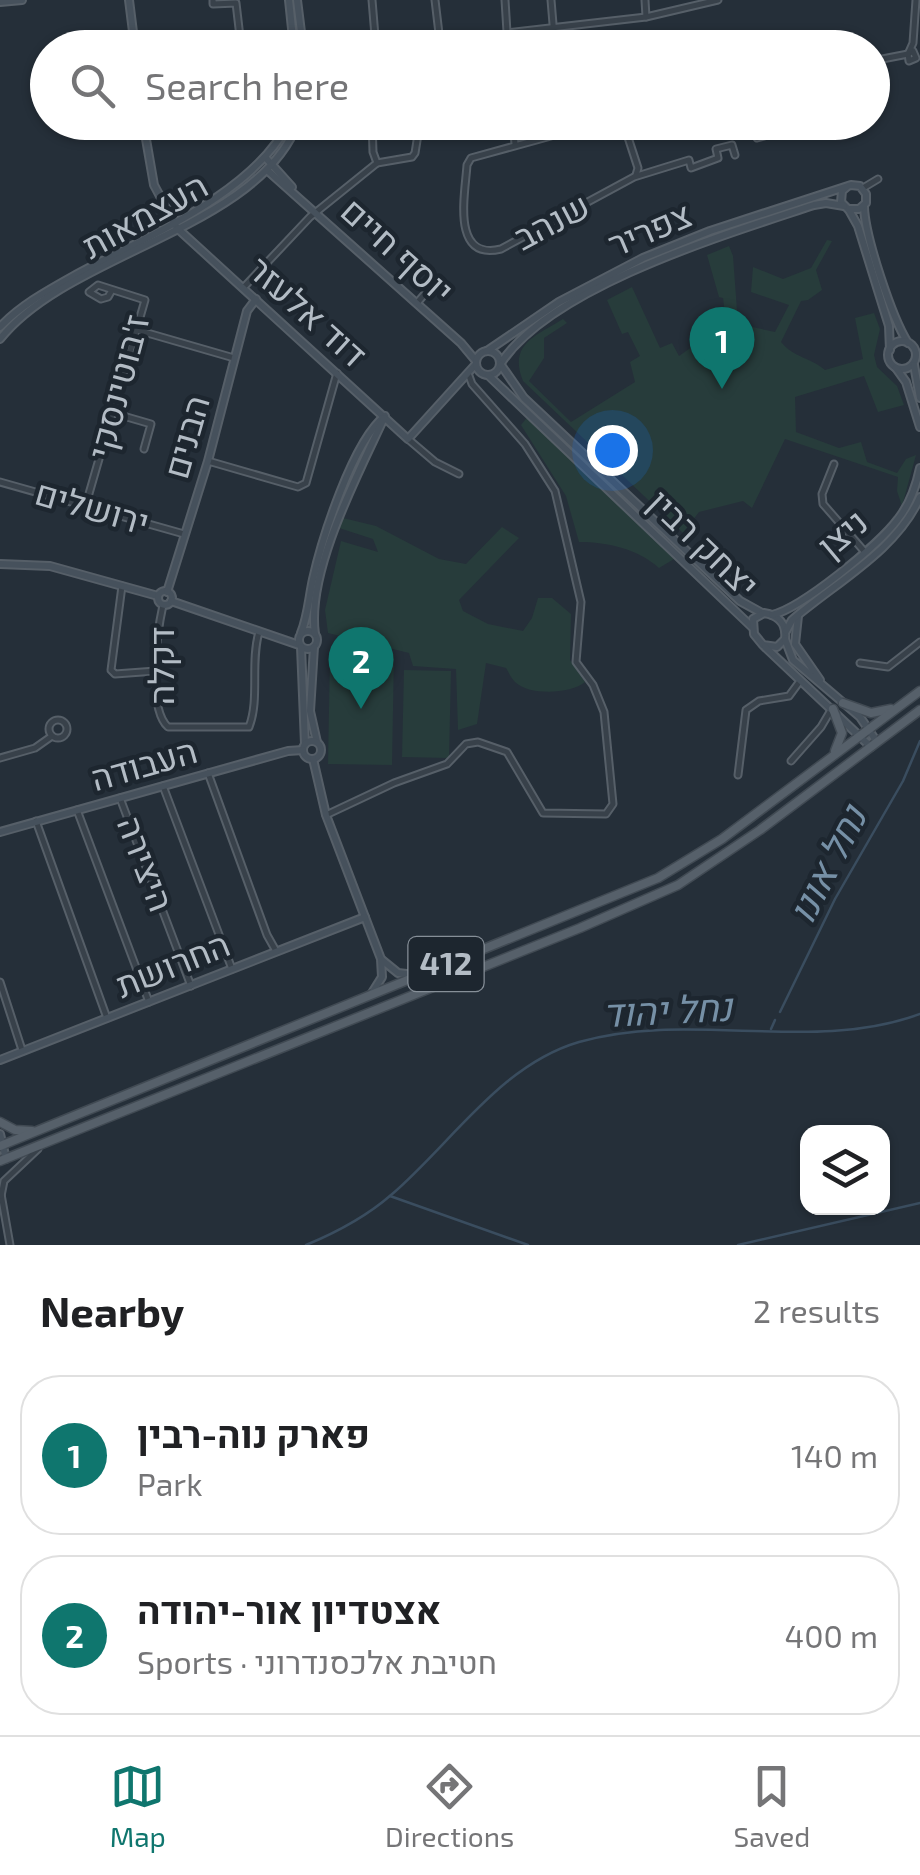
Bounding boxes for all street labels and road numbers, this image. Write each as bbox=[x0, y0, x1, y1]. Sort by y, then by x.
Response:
street label: העצמאות bbox=[74, 163, 214, 266]
street label: שנהב bbox=[506, 183, 596, 257]
street label: יוסף חיים bbox=[334, 188, 463, 311]
street label: צפריר bbox=[601, 192, 697, 264]
street label: דוד אלעזר bbox=[240, 246, 376, 375]
street label: ז'בוטינסקי bbox=[78, 310, 156, 463]
street label: הבנים bbox=[153, 390, 217, 483]
street label: ירושלים bbox=[31, 470, 154, 542]
street label: יצחק רבין bbox=[641, 480, 768, 605]
street label: ניצן bbox=[808, 500, 875, 565]
street label: דקלה bbox=[139, 627, 181, 705]
street label: העבודה bbox=[86, 728, 201, 798]
street label: היצירה bbox=[110, 810, 184, 917]
street label: החרושת bbox=[109, 921, 235, 1005]
road number: 412 bbox=[408, 937, 484, 991]

